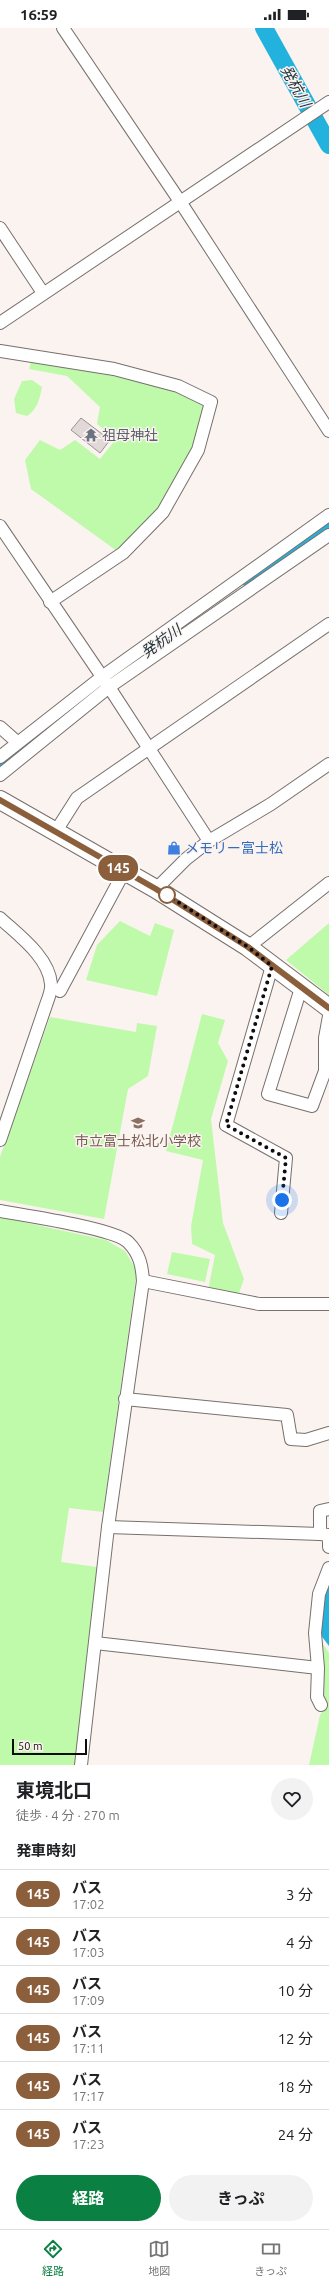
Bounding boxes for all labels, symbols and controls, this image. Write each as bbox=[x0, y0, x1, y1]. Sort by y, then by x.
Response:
text: 16:59 bbox=[20, 6, 58, 23]
water label: 発杭川 bbox=[278, 62, 315, 112]
temple icon: 祖母神社 bbox=[83, 427, 99, 443]
place label: 祖母神社 bbox=[102, 427, 158, 443]
water label: 発杭川 bbox=[138, 620, 186, 661]
shop icon: メモリー富士松 bbox=[166, 840, 182, 856]
place label: メモリー富士松 bbox=[185, 840, 283, 856]
line badge: 145 bbox=[95, 855, 141, 881]
text: 145 bbox=[106, 860, 130, 876]
unlabelled marker bbox=[158, 886, 176, 904]
school or university icon: 市立富士松北小学校 bbox=[130, 1115, 146, 1131]
place label: 市立富士松北小学校 bbox=[75, 1133, 201, 1149]
your location bbox=[272, 1190, 292, 1210]
scale bar bbox=[12, 1737, 87, 1756]
text: 50 m bbox=[18, 1740, 42, 1752]
button: heart bbox=[271, 1778, 313, 1820]
text: 東境北口 bbox=[16, 1779, 92, 1801]
text: 徒歩 · 4 分 · 270 m bbox=[16, 1808, 120, 1822]
text: 発車時刻 bbox=[16, 1842, 76, 1859]
text: バス bbox=[72, 1879, 102, 1896]
text: 145 bbox=[26, 1886, 50, 1902]
text: 3 分 bbox=[286, 1886, 313, 1903]
text: 17:02 bbox=[72, 1897, 105, 1911]
text: バス bbox=[72, 1927, 102, 1944]
text: 145 bbox=[26, 1934, 50, 1950]
text: 4 分 bbox=[286, 1934, 313, 1951]
text: 17:03 bbox=[72, 1945, 105, 1959]
text: バス bbox=[72, 1975, 102, 1992]
text: 145 bbox=[26, 1982, 50, 1998]
text: 10 分 bbox=[278, 1982, 313, 1999]
text: 17:09 bbox=[72, 1993, 105, 2007]
text: バス bbox=[72, 2023, 102, 2040]
text: 145 bbox=[26, 2030, 50, 2046]
text: 12 分 bbox=[278, 2030, 313, 2047]
text: 17:11 bbox=[72, 2041, 105, 2055]
text: バス bbox=[72, 2071, 102, 2088]
text: 145 bbox=[26, 2078, 50, 2094]
text: 18 分 bbox=[278, 2078, 313, 2095]
text: 17:17 bbox=[72, 2089, 105, 2103]
text: バス bbox=[72, 2119, 102, 2136]
text: 145 bbox=[26, 2126, 50, 2142]
text: 24 分 bbox=[278, 2126, 313, 2143]
text: 17:23 bbox=[72, 2137, 105, 2151]
button: 経路 bbox=[16, 2175, 161, 2221]
button: きっぷ bbox=[169, 2175, 313, 2221]
tab: 経路 bbox=[42, 2238, 64, 2278]
tab: 地図 bbox=[148, 2238, 170, 2278]
tab: きっぷ bbox=[254, 2238, 287, 2278]

